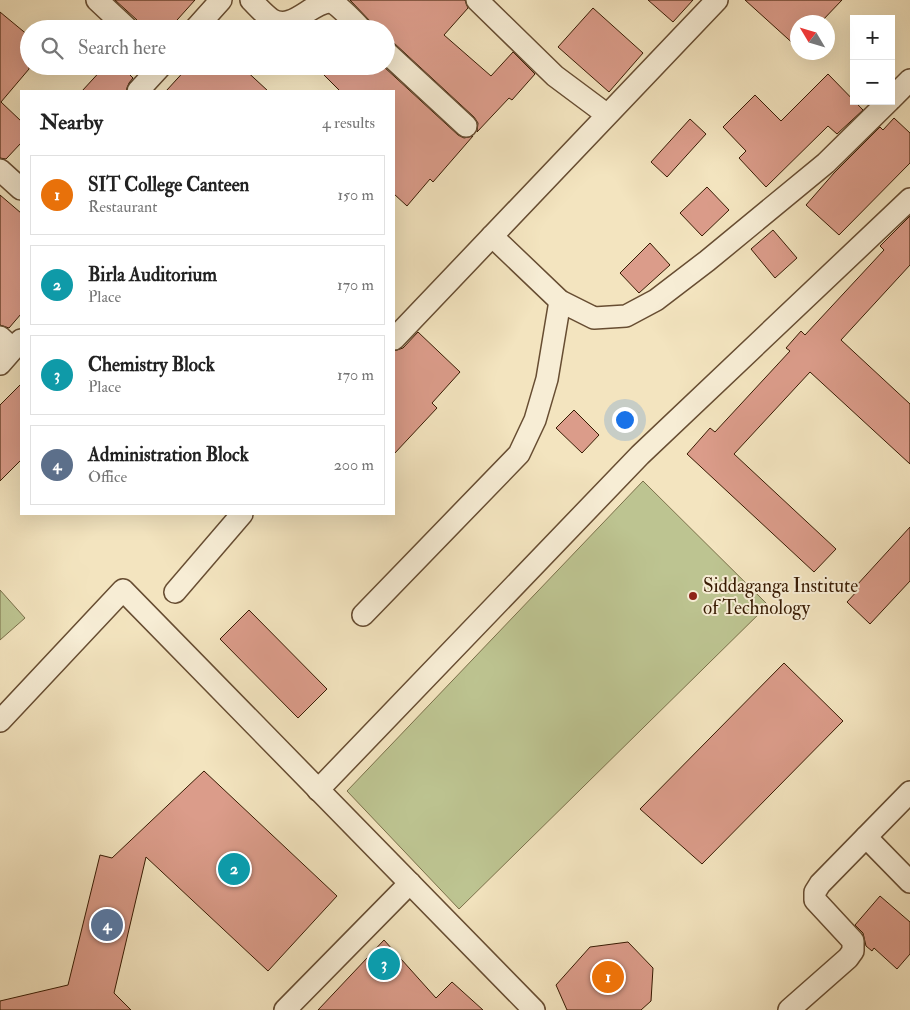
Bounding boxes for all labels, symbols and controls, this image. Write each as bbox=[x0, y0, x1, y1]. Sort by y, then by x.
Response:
north arrow bbox=[790, 15, 835, 60]
map controls bbox=[850, 15, 895, 105]
button: + bbox=[850, 15, 895, 60]
search box bbox=[20, 20, 395, 75]
icon: search bbox=[38, 34, 66, 62]
text: Search here bbox=[78, 36, 166, 60]
button: − bbox=[850, 60, 895, 105]
text: Nearby bbox=[40, 109, 103, 136]
text: 4 results bbox=[322, 113, 375, 133]
text: SIT College Canteen bbox=[88, 173, 249, 197]
text: 1 bbox=[54, 185, 60, 205]
text: 150 m bbox=[337, 185, 374, 205]
text: Restaurant bbox=[88, 197, 157, 217]
text: Birla Auditorium bbox=[88, 263, 217, 287]
text: 2 bbox=[53, 275, 61, 295]
text: 170 m bbox=[337, 275, 374, 295]
text: Place bbox=[88, 287, 121, 307]
text: Chemistry Block bbox=[88, 353, 215, 377]
text: 3 bbox=[54, 365, 60, 385]
text: 170 m bbox=[337, 365, 374, 385]
text: Place bbox=[88, 377, 121, 397]
your location bbox=[612, 407, 638, 433]
text: Administration Block bbox=[88, 443, 249, 467]
text: 4 bbox=[53, 455, 61, 475]
text: 200 m bbox=[334, 455, 374, 475]
text: Office bbox=[88, 467, 127, 487]
place label: Siddaganga Institute of Technology bbox=[703, 574, 858, 620]
marker: Siddaganga Institute of Technology bbox=[687, 590, 699, 602]
pin: 2 bbox=[218, 850, 250, 888]
pin: 4 bbox=[91, 906, 123, 944]
pin: 3 bbox=[368, 945, 400, 983]
pin: 1 bbox=[592, 958, 624, 996]

